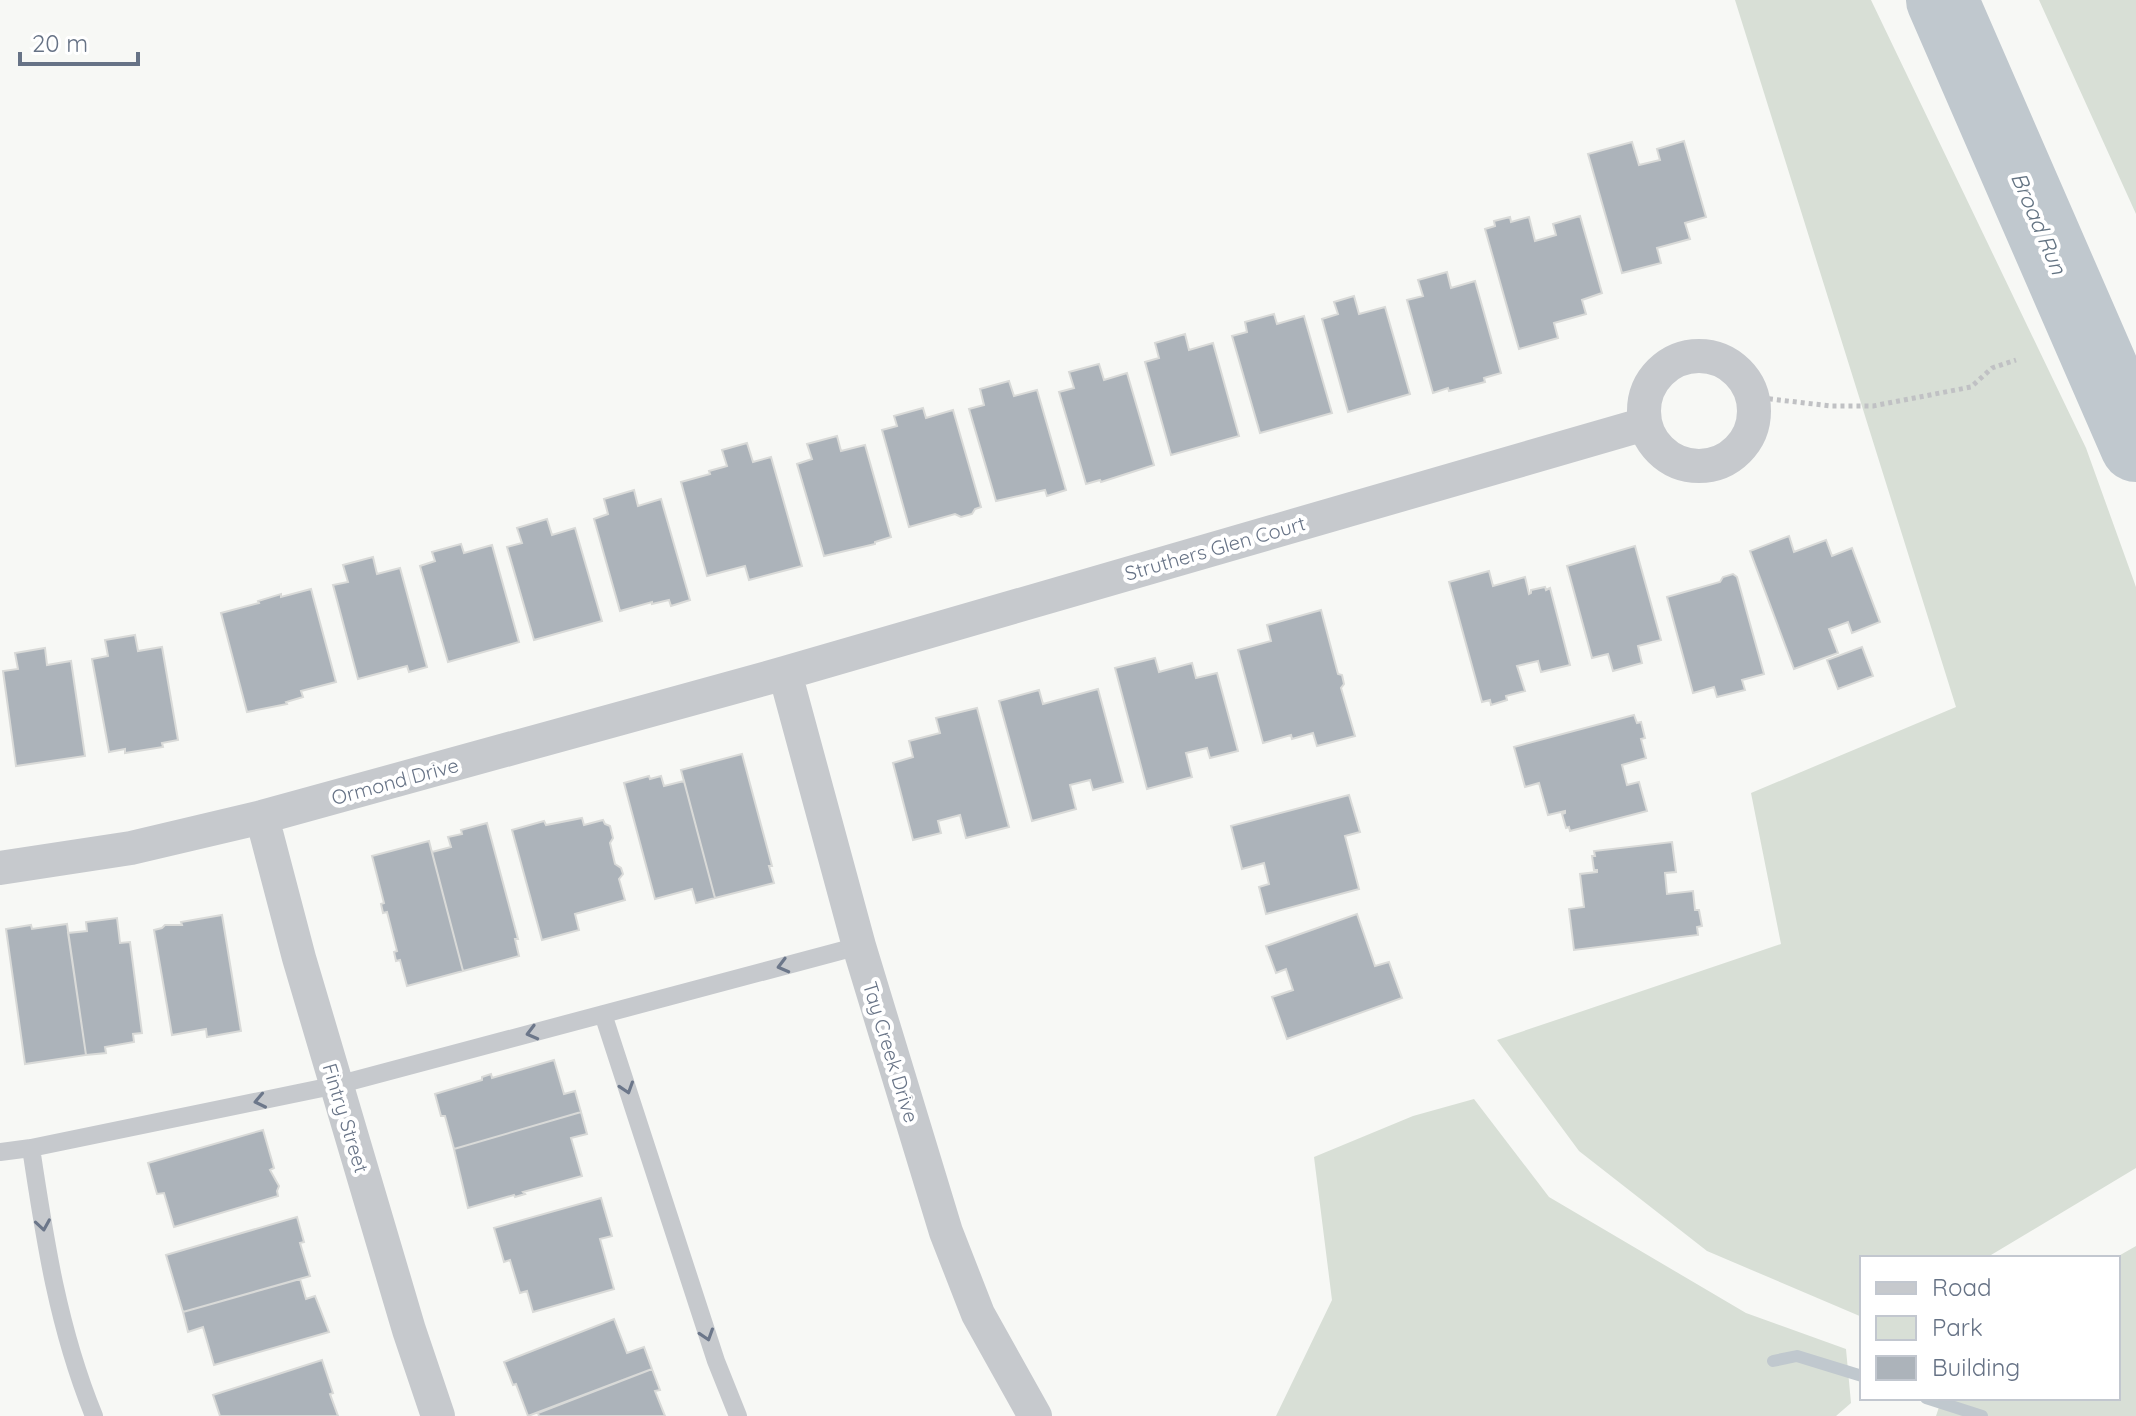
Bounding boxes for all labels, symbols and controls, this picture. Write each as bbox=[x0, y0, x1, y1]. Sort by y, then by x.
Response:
scale bar bbox=[20, 16, 138, 66]
text: 20 m bbox=[32, 28, 88, 58]
water label: Broad Run bbox=[2005, 168, 2073, 279]
street label: Struthers Glen Court bbox=[1122, 510, 1308, 586]
street label: Ormond Drive bbox=[329, 752, 461, 810]
one-way arrow bbox=[777, 956, 791, 973]
street label: Tay Creek Drive bbox=[858, 978, 924, 1126]
one-way arrow bbox=[526, 1023, 540, 1040]
street label: Fintry Street bbox=[318, 1060, 375, 1176]
one-way arrow bbox=[617, 1081, 633, 1095]
one-way arrow bbox=[254, 1091, 267, 1108]
one-way arrow bbox=[33, 1218, 50, 1231]
legend bbox=[1860, 1256, 2120, 1400]
text: Road bbox=[1932, 1272, 1992, 1302]
text: Park bbox=[1932, 1312, 1983, 1342]
one-way arrow bbox=[698, 1328, 714, 1342]
text: Building bbox=[1932, 1352, 2020, 1382]

